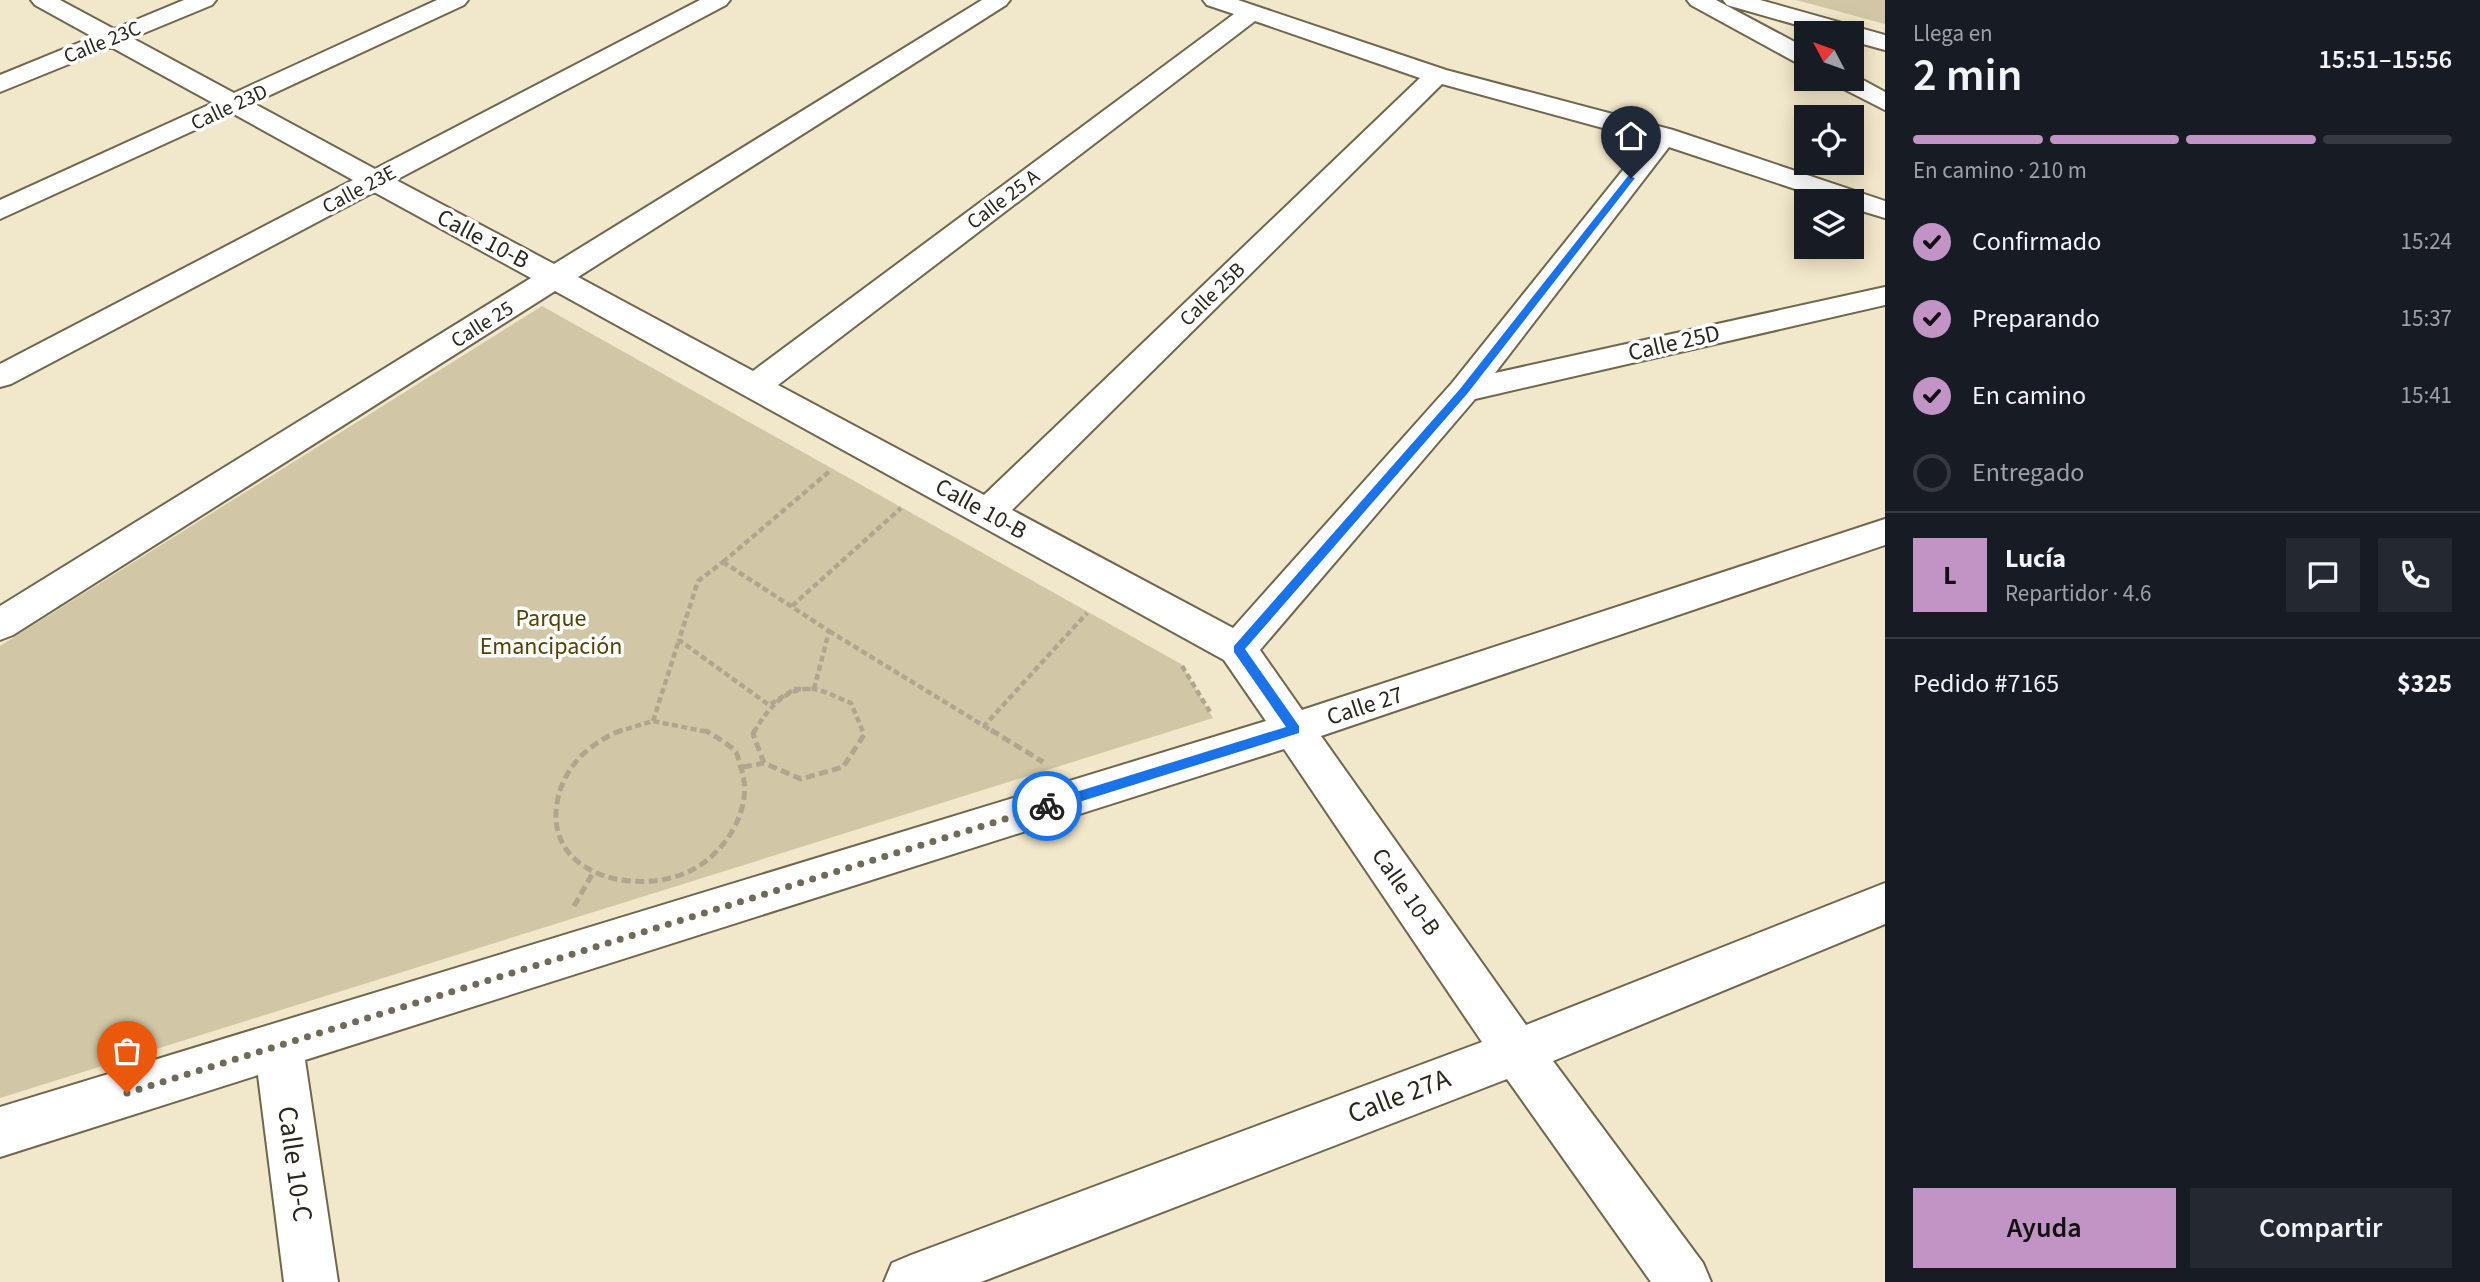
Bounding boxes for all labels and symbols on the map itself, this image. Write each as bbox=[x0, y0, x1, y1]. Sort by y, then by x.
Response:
street label: Calle 23C bbox=[59, 13, 145, 71]
north arrow bbox=[1794, 21, 1864, 91]
street label: Calle 23D bbox=[186, 76, 272, 138]
pin bbox=[1601, 106, 1661, 178]
street label: Calle 23E bbox=[317, 157, 401, 221]
street label: Calle 25 A bbox=[960, 161, 1046, 236]
street label: Calle 10-B bbox=[431, 200, 535, 278]
street label: Calle 25B bbox=[1172, 255, 1252, 333]
street label: Calle 25 bbox=[445, 293, 519, 355]
street label: Calle 25D bbox=[1625, 315, 1723, 371]
street label: Calle 10-B bbox=[929, 469, 1033, 549]
park label: Parque Emancipación bbox=[480, 601, 622, 664]
street label: Calle 27 bbox=[1322, 677, 1408, 735]
courier bbox=[1012, 771, 1082, 841]
street label: Calle 10-B bbox=[1363, 841, 1449, 943]
pin bbox=[97, 1021, 157, 1093]
street label: Calle 27A bbox=[1342, 1058, 1457, 1134]
street label: Calle 10-C bbox=[267, 1104, 323, 1224]

